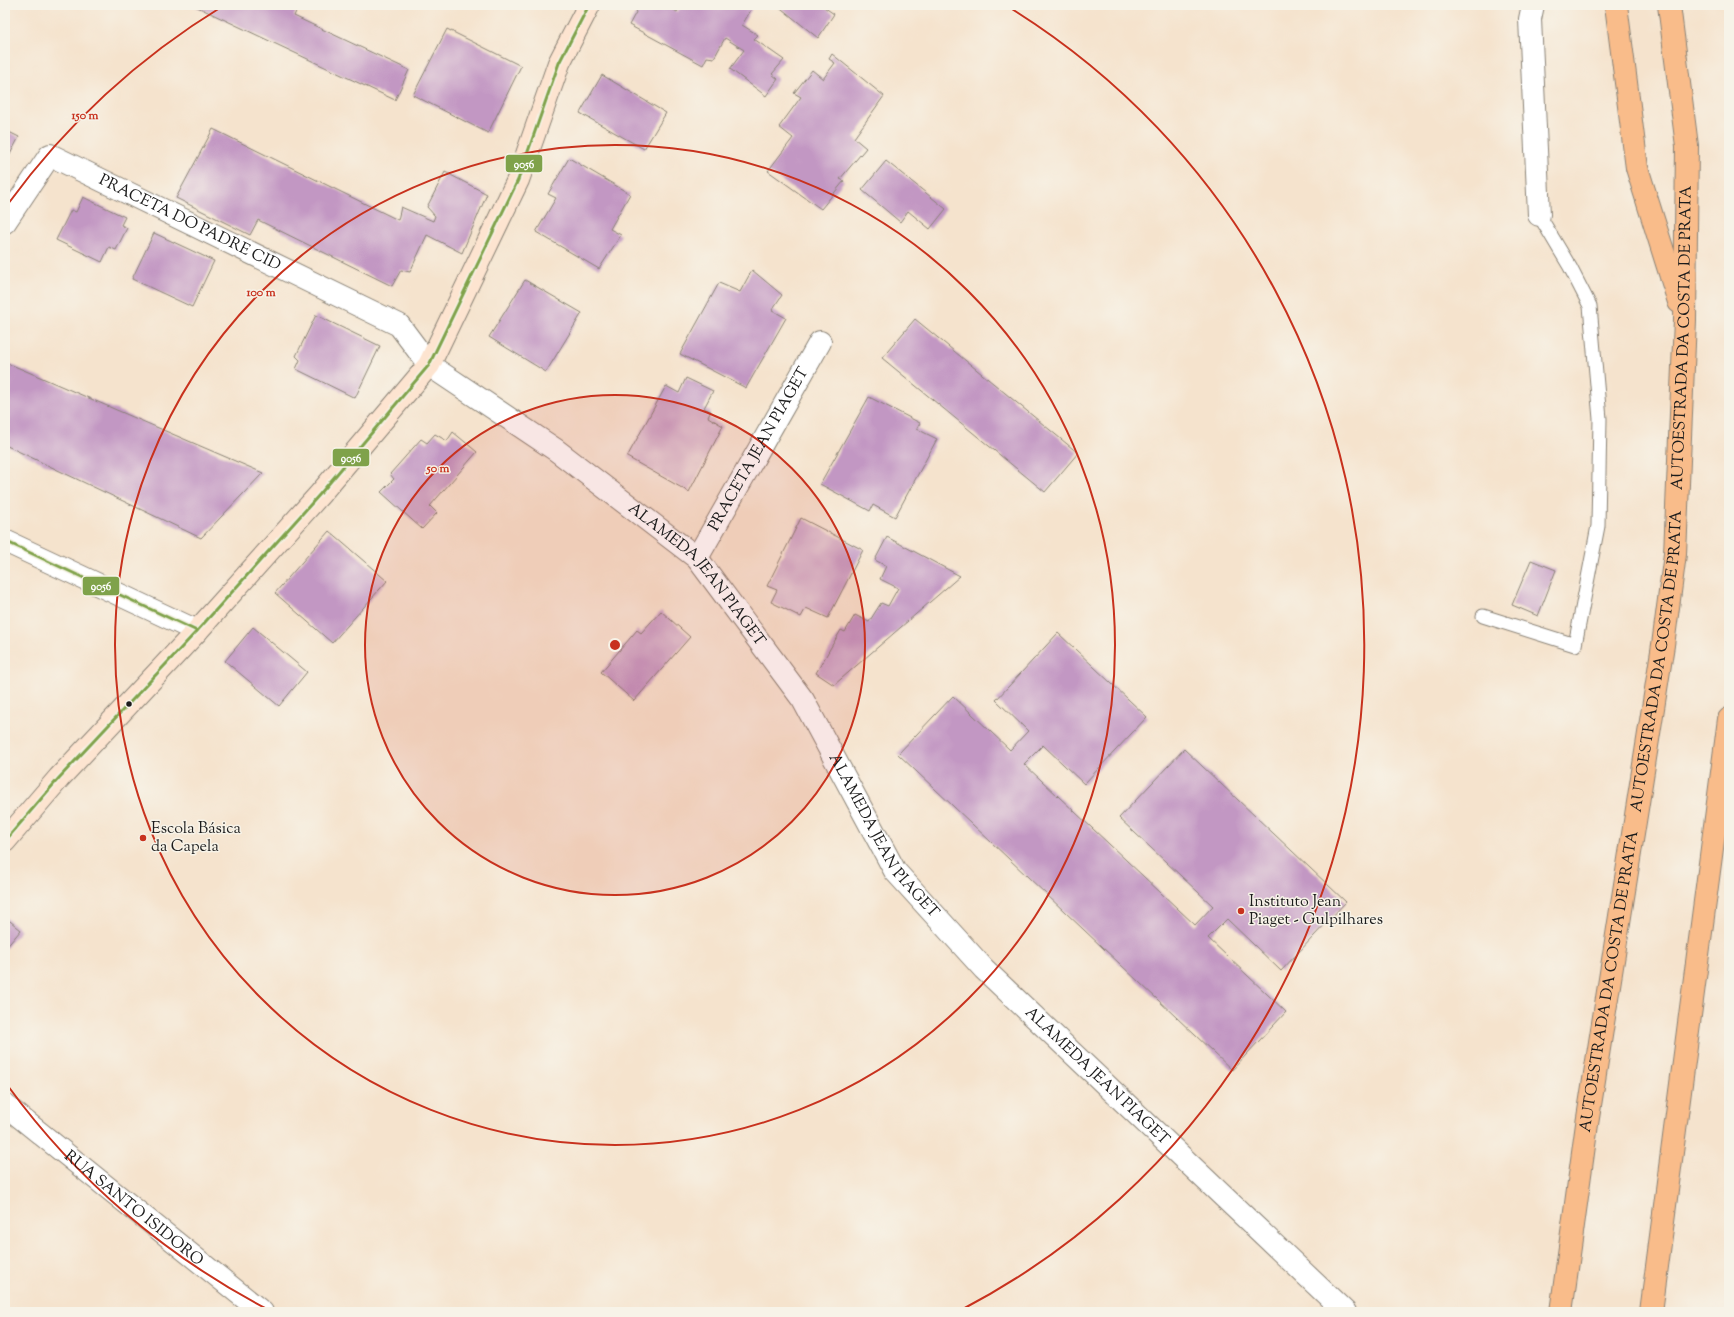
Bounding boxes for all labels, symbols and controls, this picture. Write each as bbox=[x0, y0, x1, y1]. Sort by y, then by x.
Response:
text: 150 m bbox=[70, 107, 99, 125]
line badge: 9056 bbox=[505, 154, 543, 173]
text: 9056 bbox=[514, 157, 535, 173]
street label: PRACETA DO PADRE CID bbox=[95, 169, 285, 277]
street label: AUTOESTRADA DA COSTA DE PRATA bbox=[1666, 185, 1698, 490]
text: 100 m bbox=[245, 284, 276, 302]
street label: PRACETA JEAN PIAGET bbox=[703, 363, 815, 536]
line badge: 9056 bbox=[332, 448, 370, 467]
text: 9056 bbox=[341, 451, 362, 467]
text: 50 m bbox=[426, 460, 450, 478]
street label: ALAMEDA JEAN PIAGET bbox=[623, 497, 771, 651]
street label: AUTOESTRADA DA COSTA DE PRATA bbox=[1625, 510, 1688, 814]
line badge: 9056 bbox=[82, 576, 120, 596]
text: 9056 bbox=[91, 579, 112, 595]
centre of rings bbox=[608, 638, 622, 652]
unlabelled marker bbox=[124, 699, 134, 709]
street label: ALAMEDA JEAN PIAGET bbox=[822, 749, 944, 924]
place label: Escola Básica da Capela bbox=[151, 818, 242, 859]
street label: AUTOESTRADA DA COSTA DE PRATA bbox=[1574, 829, 1645, 1134]
marker: Escola Básica da Capela bbox=[138, 833, 148, 843]
place label: Instituto Jean Piaget - Gulpilhares bbox=[1249, 891, 1383, 932]
marker: Instituto Jean Piaget - Gulpilhares bbox=[1236, 906, 1246, 916]
street label: ALAMEDA JEAN PIAGET bbox=[1019, 1002, 1175, 1151]
street label: RUA SANTO ISIDORO bbox=[59, 1145, 208, 1272]

